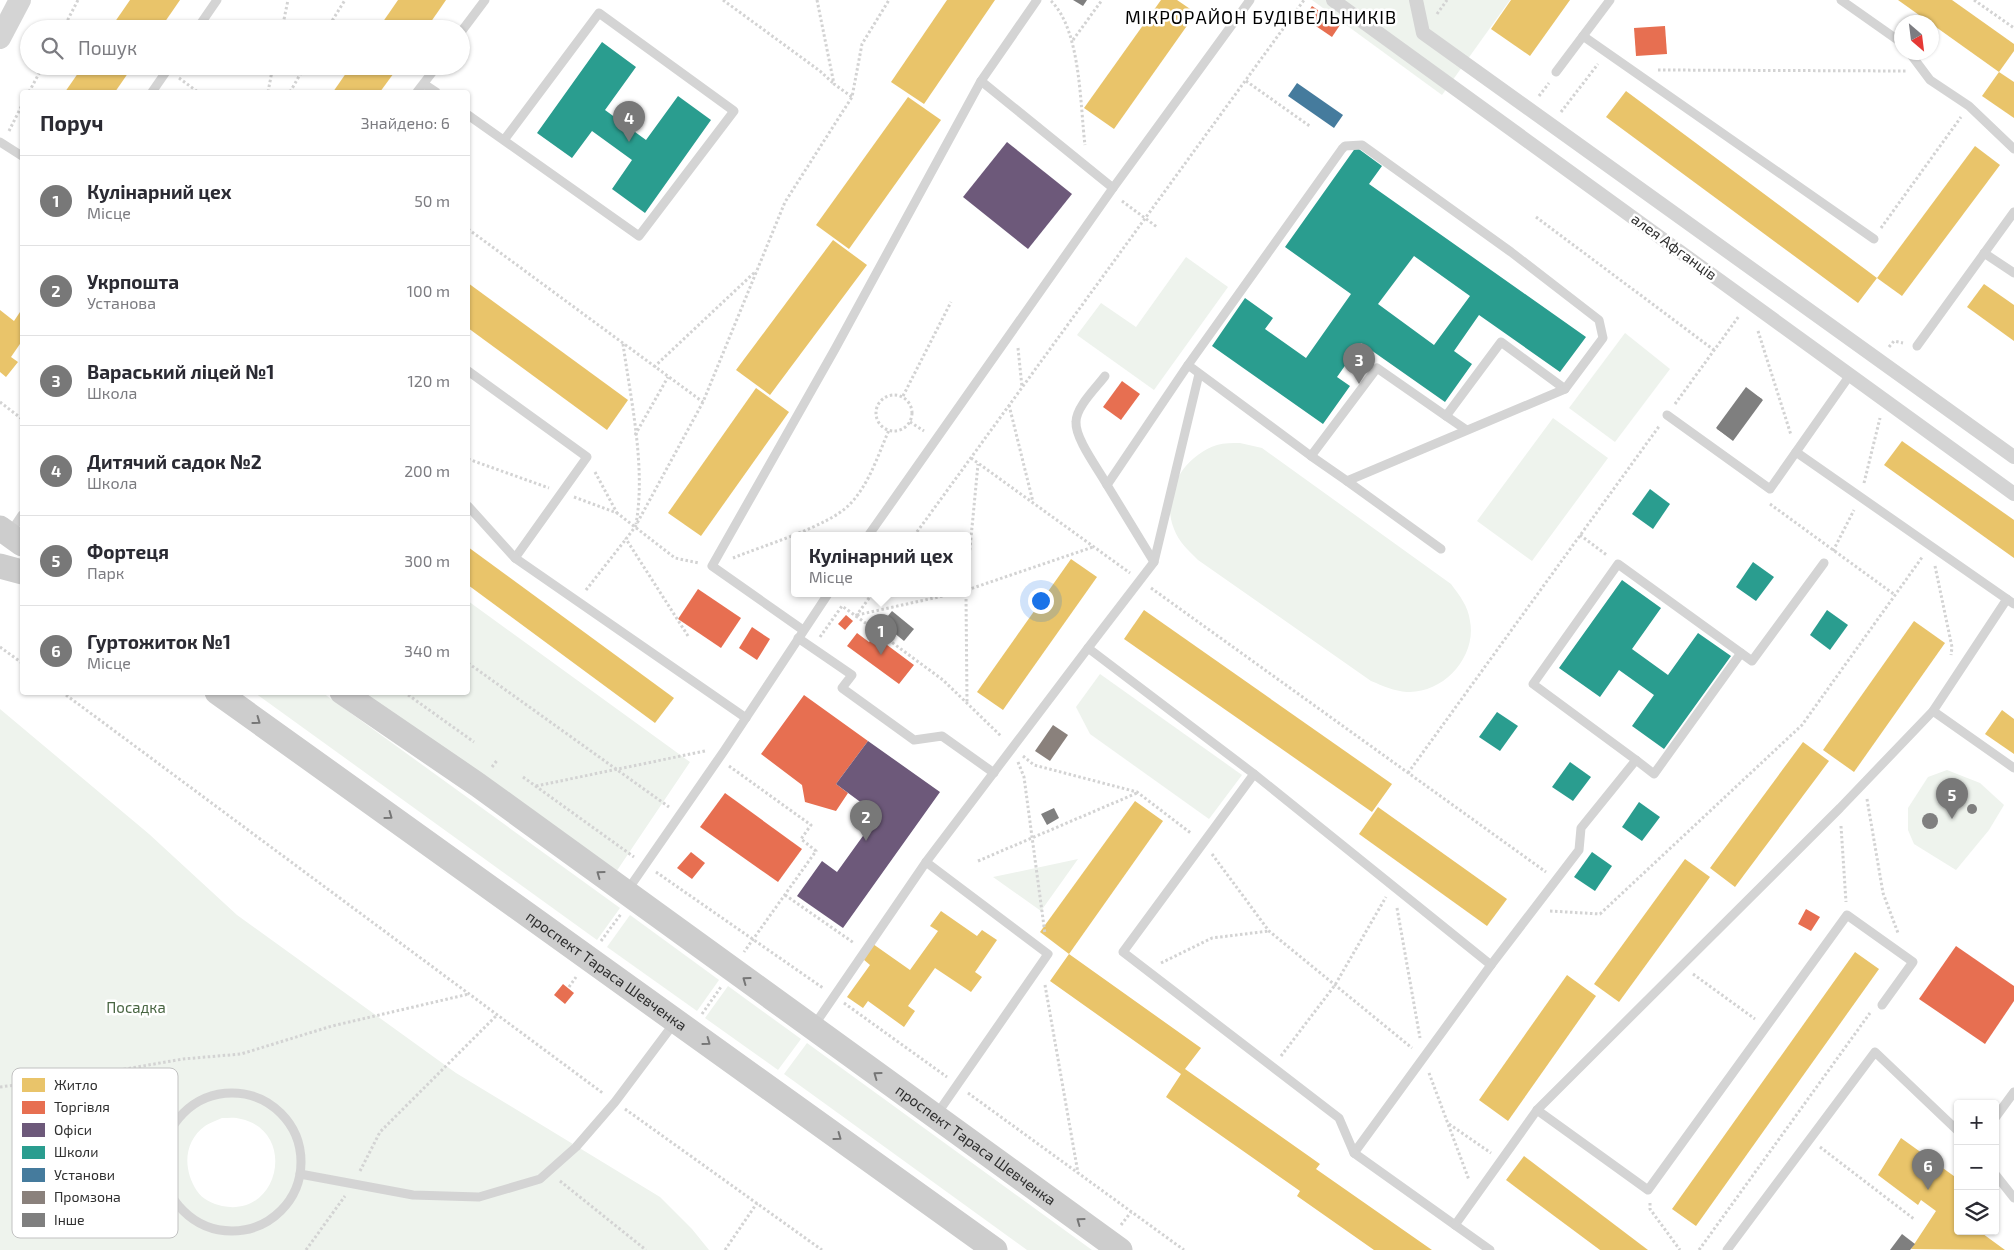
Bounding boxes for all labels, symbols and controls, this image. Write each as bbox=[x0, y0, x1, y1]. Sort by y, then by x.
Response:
district label: МІКРОРАЙОН БУДІВЕЛЬНИКІВ bbox=[1125, 6, 1397, 28]
north arrow bbox=[1894, 15, 1939, 60]
search box bbox=[20, 20, 470, 75]
icon: search bbox=[38, 34, 66, 62]
text: Пошук bbox=[78, 36, 137, 59]
pin: 4 bbox=[613, 101, 645, 142]
text: Поруч bbox=[40, 110, 103, 135]
text: Знайдено: 6 bbox=[361, 113, 450, 132]
text: Кулінарний цех bbox=[87, 180, 231, 203]
text: 1 bbox=[53, 191, 59, 210]
text: 50 m bbox=[414, 191, 450, 210]
text: Місце bbox=[87, 203, 131, 222]
street label: алея Афганців bbox=[1628, 209, 1721, 283]
text: Укрпошта bbox=[87, 270, 179, 293]
text: 2 bbox=[51, 281, 61, 300]
text: 100 m bbox=[407, 281, 450, 300]
text: Установа bbox=[87, 293, 156, 312]
pin: 3 bbox=[1343, 343, 1375, 384]
text: Вараський ліцей №1 bbox=[87, 360, 275, 383]
text: 3 bbox=[51, 371, 61, 390]
text: 120 m bbox=[407, 371, 450, 390]
text: Школа bbox=[87, 383, 137, 402]
text: Дитячий садок №2 bbox=[87, 450, 262, 473]
text: 4 bbox=[51, 461, 61, 480]
text: 200 m bbox=[404, 461, 450, 480]
text: Школа bbox=[87, 473, 137, 492]
popup bbox=[791, 532, 971, 597]
text: Фортеця bbox=[87, 540, 169, 563]
text: Кулінарний цех bbox=[809, 544, 953, 567]
text: 5 bbox=[52, 551, 60, 570]
text: 300 m bbox=[404, 551, 450, 570]
text: Парк bbox=[87, 563, 124, 582]
text: Місце bbox=[809, 567, 853, 586]
your location bbox=[1028, 588, 1054, 614]
pin: 1 bbox=[865, 614, 897, 655]
text: Гуртожиток №1 bbox=[87, 630, 231, 653]
text: 6 bbox=[51, 641, 61, 660]
text: 340 m bbox=[404, 641, 450, 660]
text: Місце bbox=[87, 653, 131, 672]
one-way arrow bbox=[251, 715, 261, 724]
pin: 5 bbox=[1936, 778, 1968, 819]
pin: 2 bbox=[850, 800, 882, 841]
one-way arrow bbox=[383, 810, 393, 819]
one-way arrow bbox=[597, 872, 606, 880]
street label: проспект Тараса Шевченка bbox=[523, 907, 691, 1034]
one-way arrow bbox=[742, 977, 751, 986]
park label: Посадка bbox=[106, 998, 166, 1016]
one-way arrow bbox=[701, 1036, 711, 1045]
legend bbox=[12, 1068, 178, 1238]
one-way arrow bbox=[873, 1072, 883, 1081]
text: Житло bbox=[54, 1076, 98, 1093]
street label: проспект Тараса Шевченка bbox=[892, 1080, 1060, 1209]
text: Торгівля bbox=[54, 1098, 110, 1115]
map controls bbox=[1954, 1100, 1999, 1235]
button: + bbox=[1954, 1100, 1999, 1145]
text: Офіси bbox=[54, 1121, 92, 1138]
one-way arrow bbox=[832, 1131, 842, 1140]
text: Школи bbox=[54, 1143, 98, 1160]
button: − bbox=[1954, 1145, 1999, 1190]
pin: 6 bbox=[1912, 1149, 1944, 1190]
text: Установи bbox=[54, 1166, 115, 1183]
text: Промзона bbox=[54, 1188, 121, 1205]
button: layers bbox=[1954, 1190, 1999, 1235]
text: Інше bbox=[54, 1211, 85, 1228]
one-way arrow bbox=[1077, 1219, 1086, 1227]

